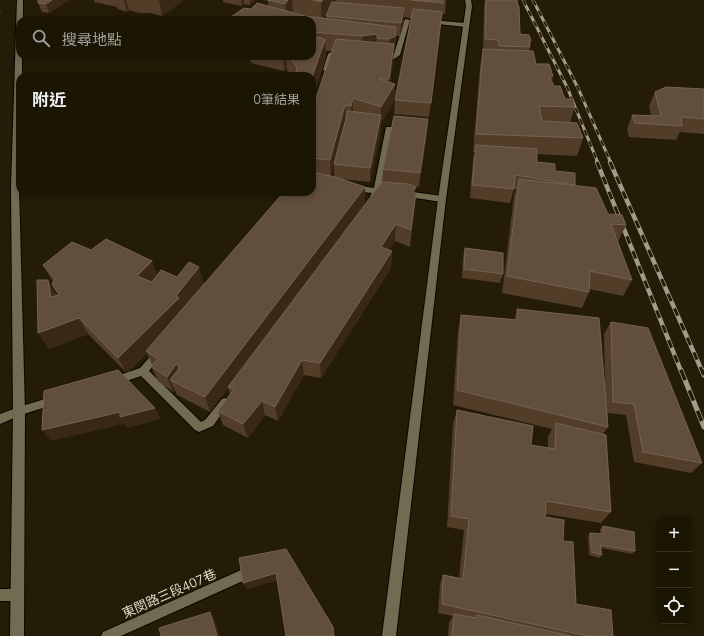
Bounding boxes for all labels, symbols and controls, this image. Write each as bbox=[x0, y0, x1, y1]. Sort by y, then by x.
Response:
search box bbox=[16, 16, 316, 60]
icon: search bbox=[30, 27, 52, 49]
text: 搜尋地點 bbox=[62, 30, 122, 49]
text: 附近 bbox=[32, 89, 66, 110]
text: 0筆結果 bbox=[253, 91, 300, 107]
map controls bbox=[656, 516, 692, 624]
button: + bbox=[656, 516, 692, 552]
button: − bbox=[656, 552, 692, 588]
street label: 東閔路三段407巷 bbox=[119, 565, 219, 621]
button: locate bbox=[656, 588, 692, 624]

